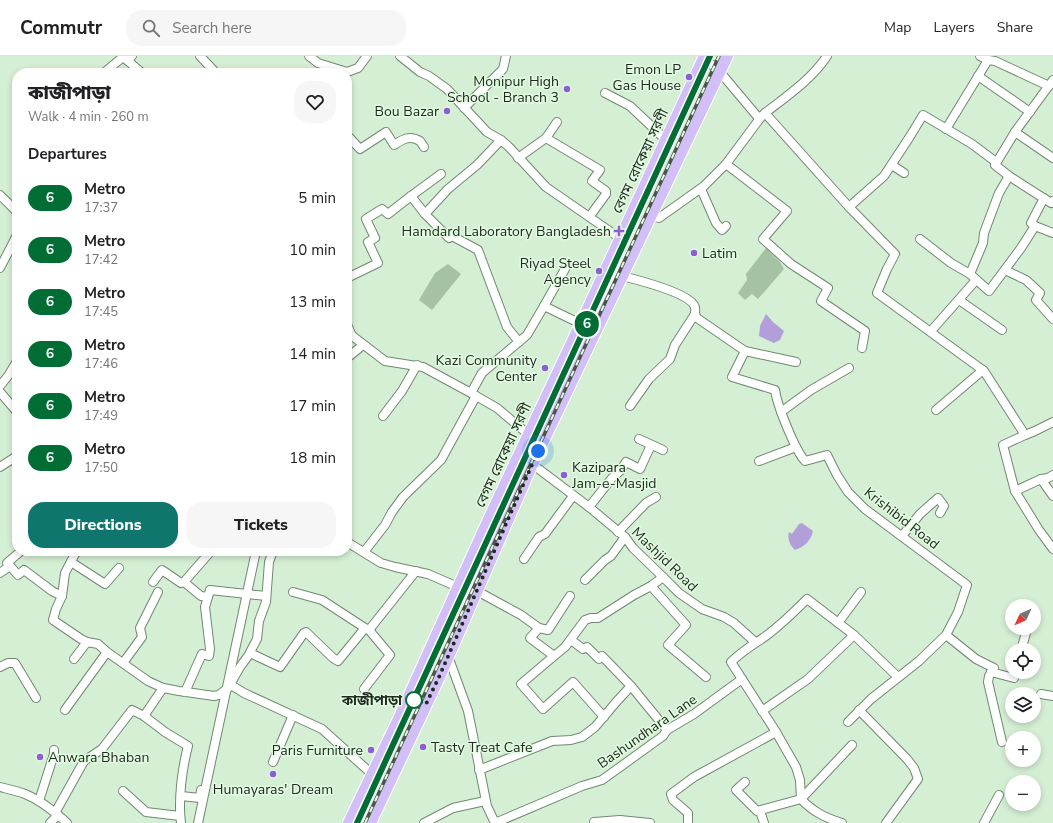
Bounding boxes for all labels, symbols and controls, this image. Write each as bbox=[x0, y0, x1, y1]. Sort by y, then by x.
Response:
search box bbox=[126, 10, 406, 46]
text: Commutr bbox=[20, 15, 102, 41]
icon: search bbox=[140, 17, 162, 39]
text: Search here bbox=[172, 18, 252, 38]
text: Map bbox=[884, 18, 911, 37]
text: Layers bbox=[933, 18, 975, 37]
text: Share bbox=[997, 18, 1033, 37]
place label: Emon LP Gas House bbox=[613, 60, 681, 95]
place label: Monipur High School - Branch 3 bbox=[447, 72, 559, 107]
marker: Emon LP Gas House bbox=[684, 72, 694, 82]
text: কাজীপাড়া bbox=[28, 80, 111, 106]
button: heart bbox=[294, 81, 336, 123]
marker: Monipur High School - Branch 3 bbox=[562, 84, 572, 94]
place label: Bou Bazar bbox=[375, 102, 439, 121]
street label: বেগম রোকেয়া সরণী bbox=[608, 105, 673, 217]
marker: Bou Bazar bbox=[442, 106, 452, 116]
text: Walk · 4 min · 260 m bbox=[28, 108, 149, 126]
text: Departures bbox=[28, 144, 107, 164]
text: Metro bbox=[84, 179, 125, 199]
text: 6 bbox=[46, 188, 54, 207]
text: 5 min bbox=[298, 188, 336, 208]
text: 17:37 bbox=[84, 199, 118, 217]
place label: Hamdard Laboratory Bangladesh bbox=[402, 222, 611, 241]
marker: Hamdard Laboratory Bangladesh bbox=[614, 226, 624, 236]
text: Metro bbox=[84, 231, 125, 251]
text: 6 bbox=[46, 240, 54, 259]
text: 10 min bbox=[289, 240, 336, 260]
place label: Latim bbox=[702, 244, 737, 263]
marker: Latim bbox=[689, 248, 699, 258]
text: 17:42 bbox=[84, 251, 118, 269]
place label: Riyad Steel Agency bbox=[520, 254, 592, 289]
marker: Riyad Steel Agency bbox=[594, 266, 604, 276]
text: Metro bbox=[84, 283, 125, 303]
text: 6 bbox=[46, 292, 54, 311]
text: 13 min bbox=[289, 292, 336, 312]
text: 17:45 bbox=[84, 303, 118, 321]
line badge: 6 bbox=[574, 311, 600, 337]
text: 6 bbox=[583, 314, 591, 333]
text: Metro bbox=[84, 335, 125, 355]
text: 6 bbox=[46, 344, 54, 363]
text: 14 min bbox=[289, 344, 336, 364]
place label: Kazi Community Center bbox=[436, 351, 538, 386]
text: 17:46 bbox=[84, 355, 118, 373]
marker: Kazi Community Center bbox=[540, 363, 550, 373]
text: Metro bbox=[84, 387, 125, 407]
text: 6 bbox=[46, 396, 54, 415]
text: 17 min bbox=[289, 396, 336, 416]
street label: বেগম রোকেয়া সরণী bbox=[471, 399, 536, 511]
text: 17:49 bbox=[84, 407, 118, 425]
text: Metro bbox=[84, 439, 125, 459]
your location bbox=[528, 441, 548, 461]
text: 6 bbox=[46, 448, 54, 467]
text: 18 min bbox=[289, 448, 336, 468]
place label: Kazipara Jam-e-Masjid bbox=[571, 458, 656, 493]
text: 17:50 bbox=[84, 459, 118, 477]
marker: Kazipara Jam-e-Masjid bbox=[559, 470, 569, 480]
street label: Krishibid Road bbox=[860, 483, 943, 554]
button: Directions bbox=[28, 502, 178, 548]
button: Tickets bbox=[186, 502, 336, 548]
street label: Mashjid Road bbox=[627, 523, 702, 596]
north arrow bbox=[1005, 599, 1041, 635]
map controls bbox=[1005, 599, 1041, 811]
button: locate bbox=[1005, 643, 1041, 679]
button: layers bbox=[1005, 687, 1041, 723]
street label: Bashundhara Lane bbox=[594, 690, 701, 773]
place label: কাজীপাড়া bbox=[341, 691, 403, 710]
marker: কাজীপাড়া bbox=[405, 691, 423, 709]
button: + bbox=[1005, 731, 1041, 767]
place label: Tasty Treat Cafe bbox=[431, 738, 532, 757]
place label: Paris Furniture bbox=[272, 741, 363, 760]
marker: Tasty Treat Cafe bbox=[418, 742, 428, 752]
marker: Paris Furniture bbox=[366, 745, 376, 755]
place label: Anwara Bhaban bbox=[48, 748, 149, 767]
marker: Anwara Bhaban bbox=[35, 752, 45, 762]
marker: Humayaras' Dream bbox=[268, 769, 278, 779]
button: − bbox=[1005, 775, 1041, 811]
place label: Humayaras' Dream bbox=[213, 780, 333, 799]

